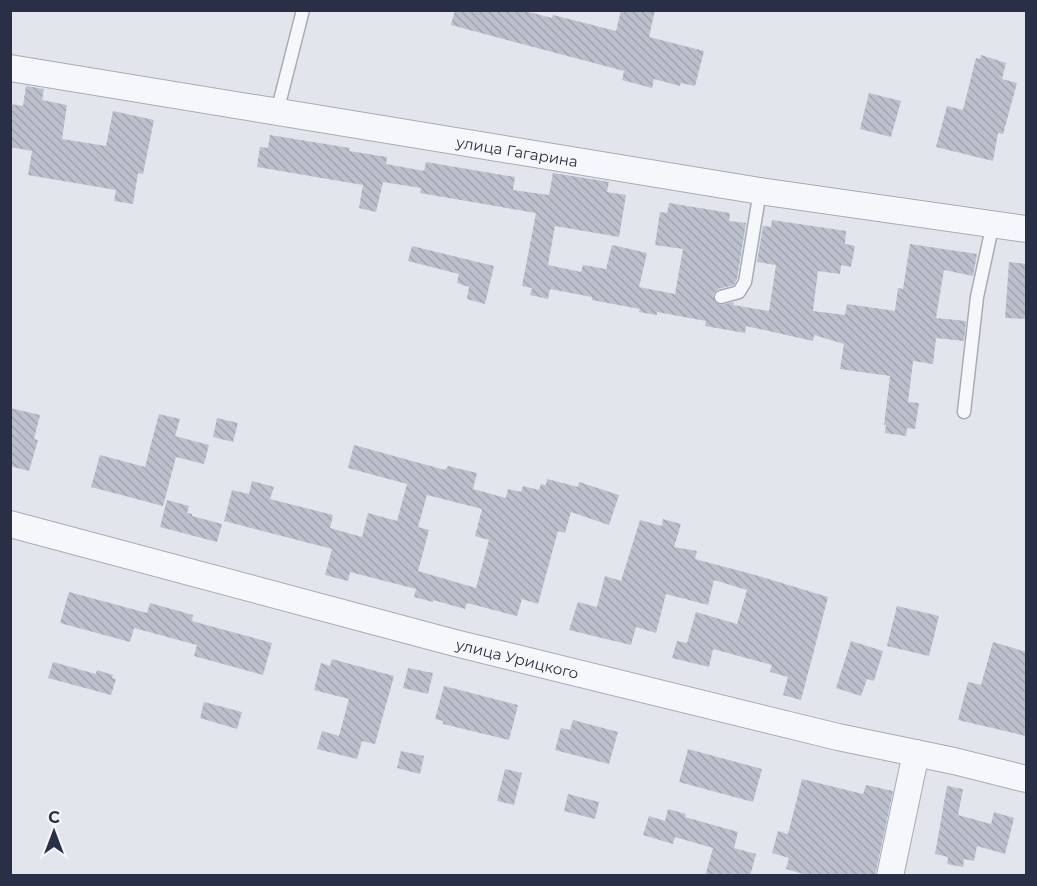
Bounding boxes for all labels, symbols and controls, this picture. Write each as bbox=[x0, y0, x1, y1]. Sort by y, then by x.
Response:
street label: улица Гагарина bbox=[454, 132, 580, 171]
street label: улица Урицкого bbox=[453, 634, 581, 683]
north arrow bbox=[24, 802, 84, 862]
text: С bbox=[48, 808, 60, 827]

